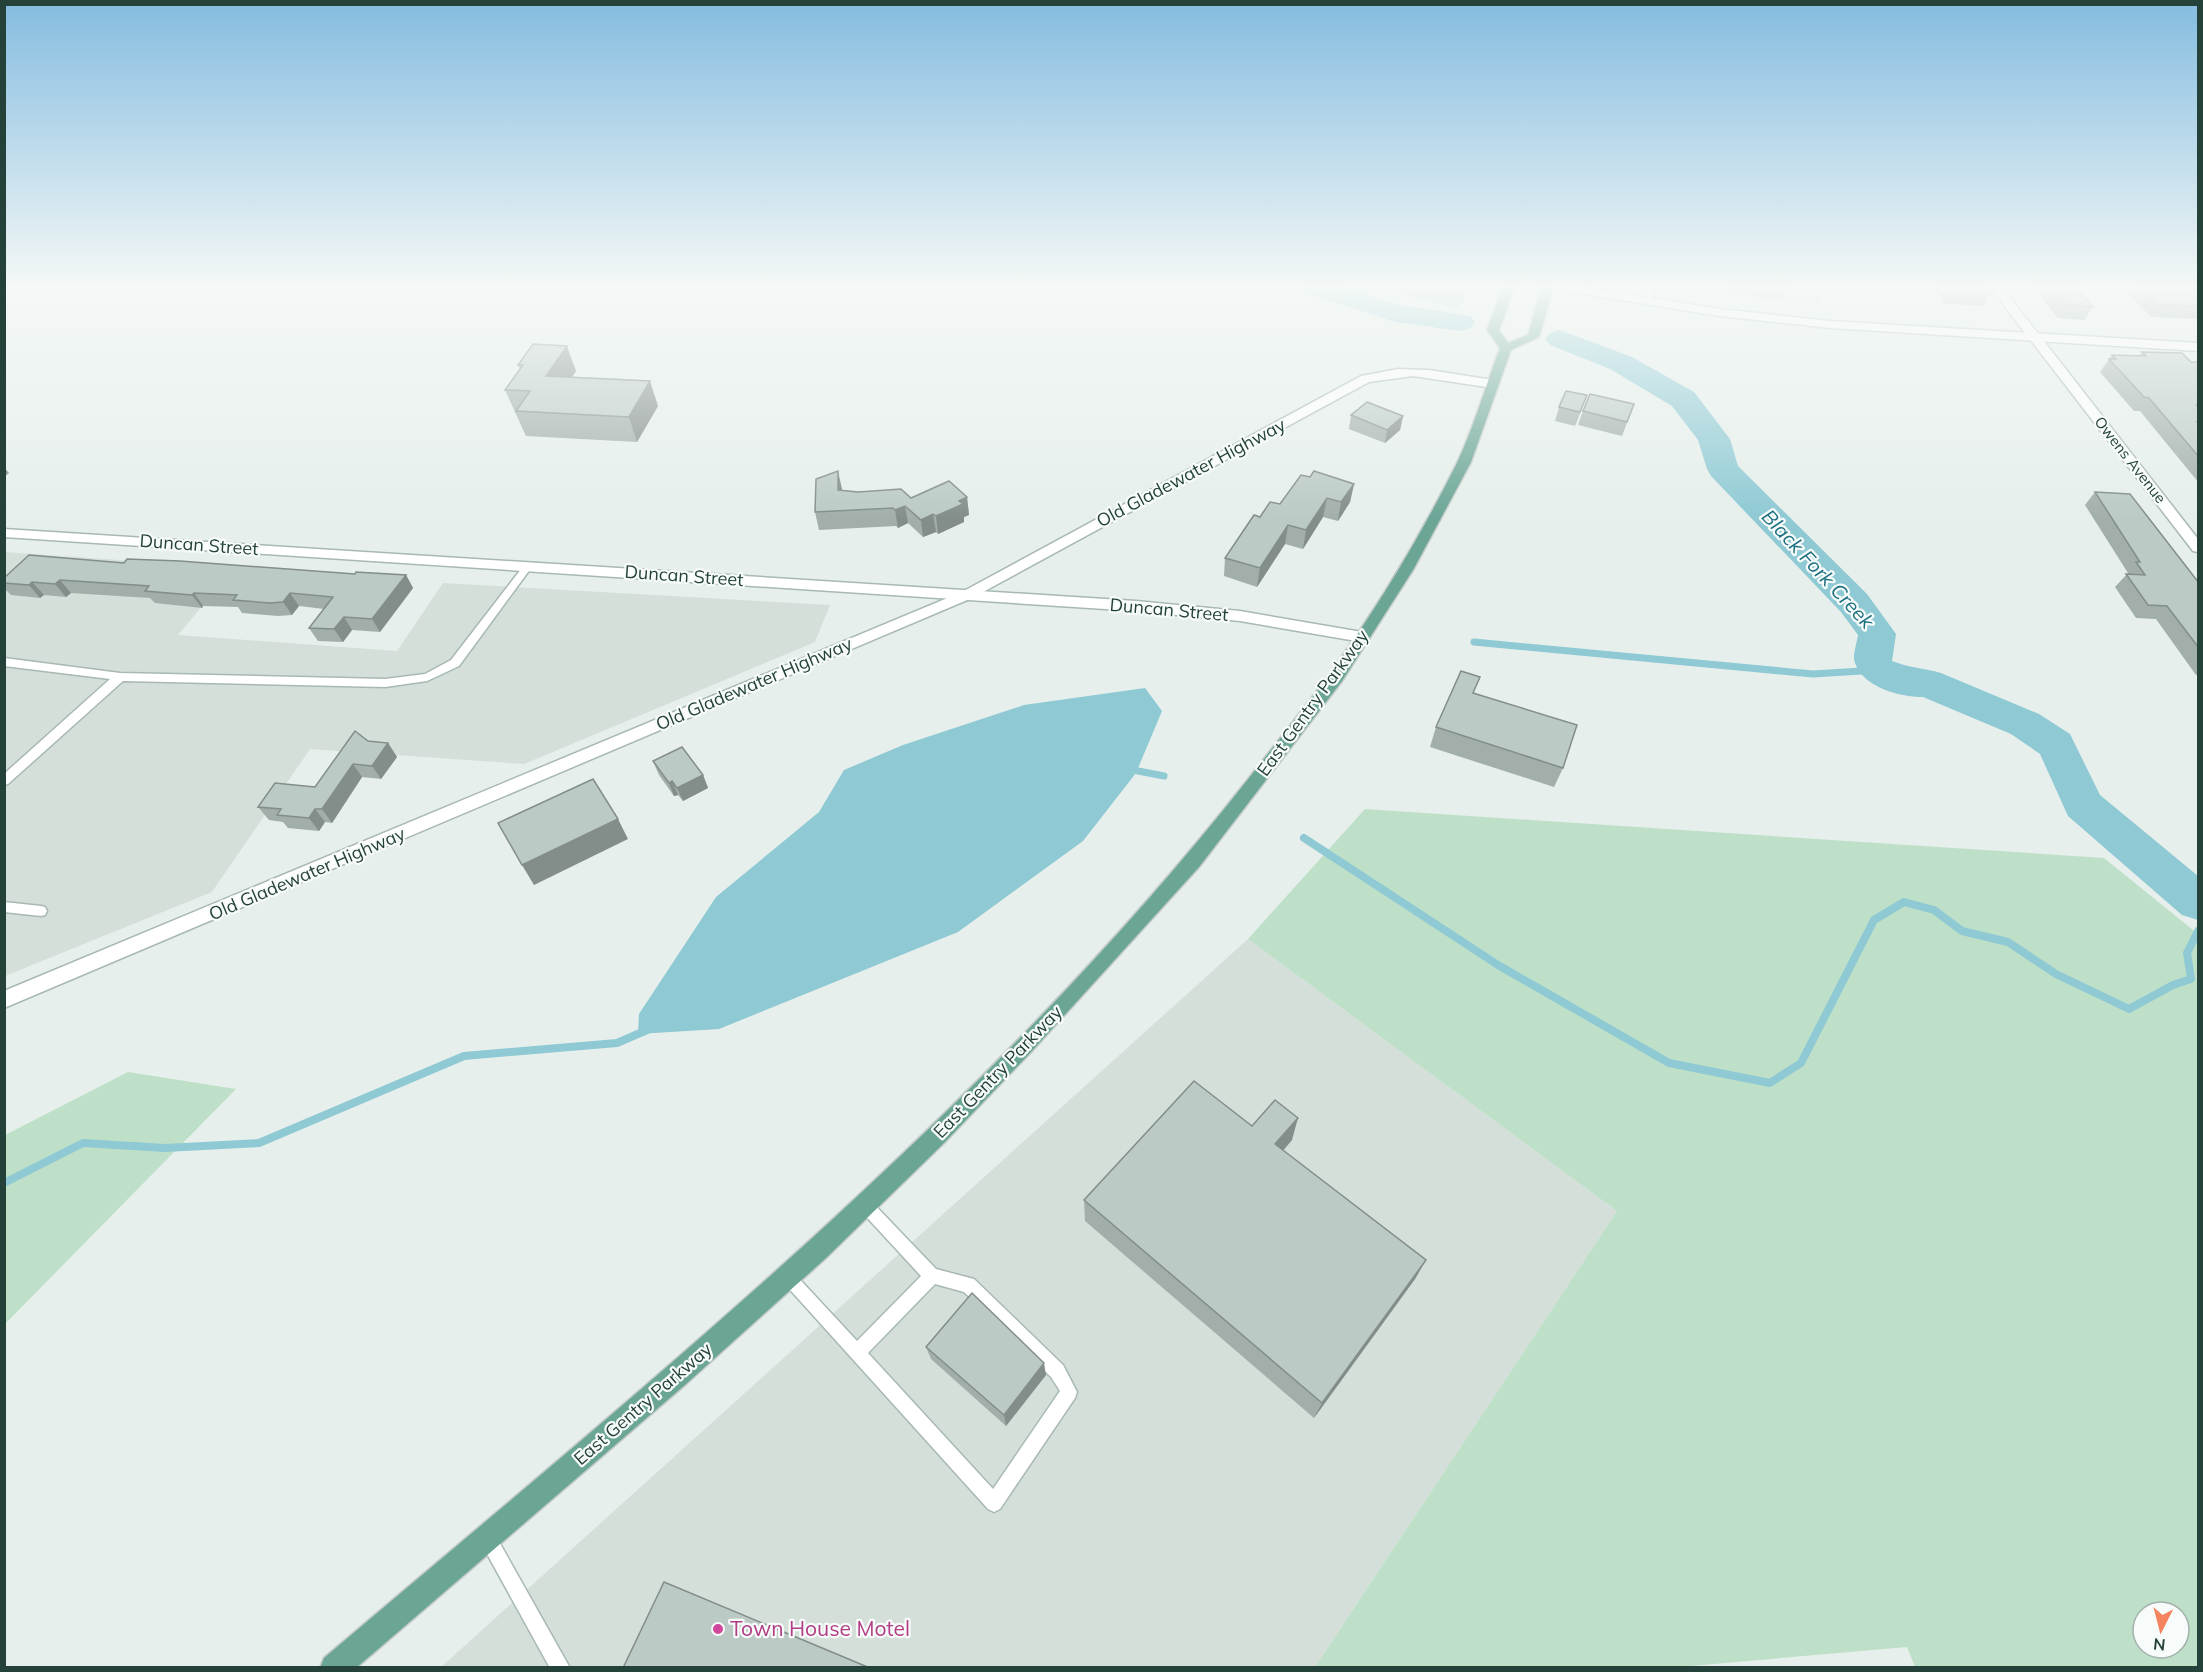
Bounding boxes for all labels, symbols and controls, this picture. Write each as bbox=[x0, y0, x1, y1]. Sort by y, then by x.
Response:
street label: Owens Avenue bbox=[2091, 412, 2170, 507]
street label: Old Gladewater Highway bbox=[1092, 413, 1290, 532]
water label: Black Fork Creek bbox=[1757, 504, 1880, 634]
street label: Duncan Street bbox=[139, 529, 259, 560]
street label: Duncan Street bbox=[624, 560, 744, 591]
street label: Duncan Street bbox=[1109, 593, 1229, 626]
street label: East Gentry Parkway bbox=[1252, 625, 1374, 780]
street label: Old Gladewater Highway bbox=[652, 632, 856, 735]
street label: Old Gladewater Highway bbox=[205, 822, 409, 925]
street label: East Gentry Parkway bbox=[928, 1000, 1067, 1143]
street label: East Gentry Parkway bbox=[569, 1337, 717, 1470]
north arrow bbox=[2131, 1600, 2191, 1660]
place label: Town House Motel bbox=[730, 1615, 910, 1641]
marker: Town House Motel bbox=[711, 1622, 725, 1636]
text: N bbox=[2152, 1634, 2166, 1655]

